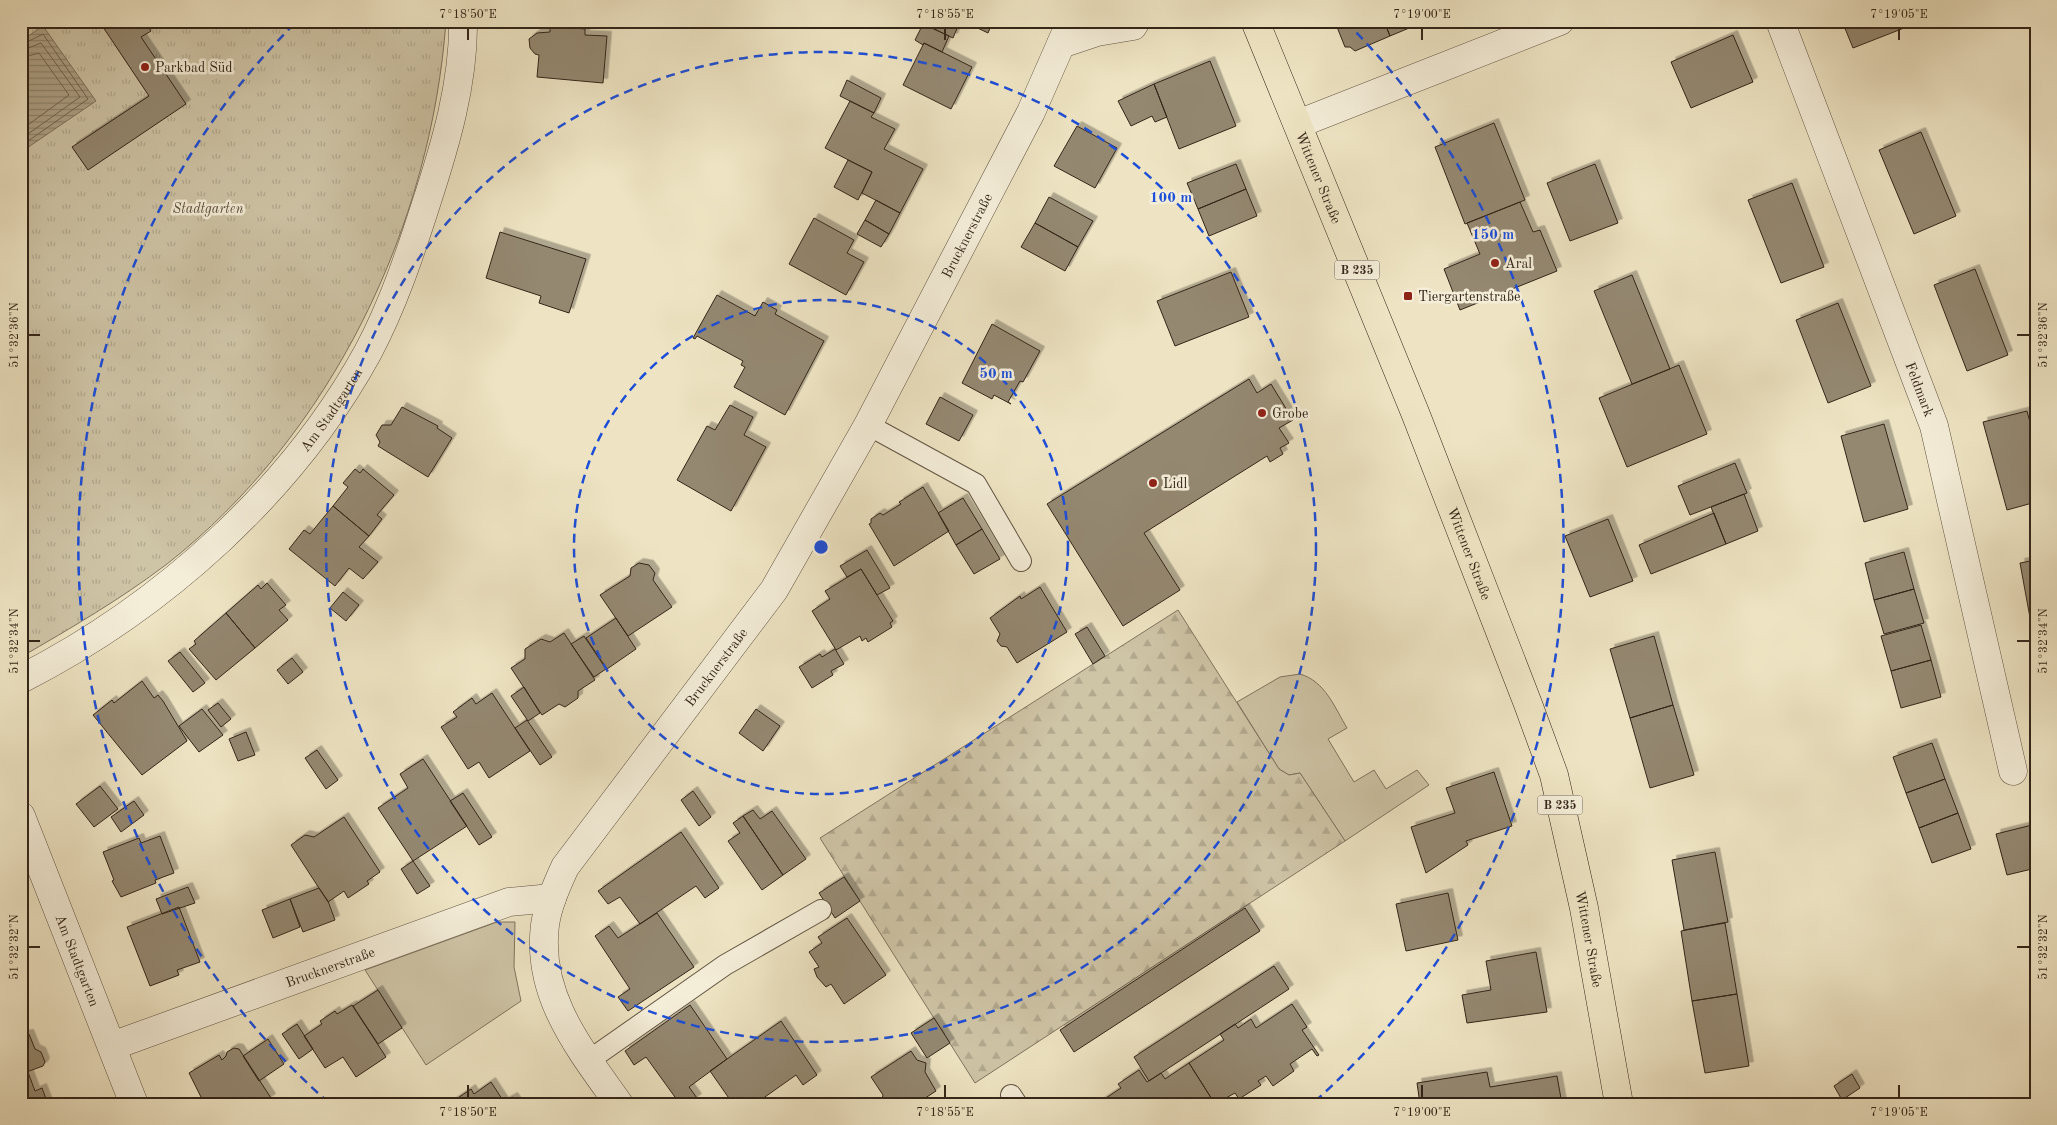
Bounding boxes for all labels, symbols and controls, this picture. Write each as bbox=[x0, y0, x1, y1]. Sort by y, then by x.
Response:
text: 7°18'50"E bbox=[439, 8, 497, 21]
text: 7°18'55"E bbox=[916, 8, 974, 21]
text: 7°19'05"E bbox=[1870, 8, 1928, 21]
text: 7°19'00"E bbox=[1393, 9, 1451, 21]
marker: Parkbad Süd bbox=[139, 61, 151, 73]
place label: Parkbad Süd bbox=[155, 61, 233, 75]
street label: Wittener Straße bbox=[1293, 130, 1343, 226]
street label: Brucknerstraße bbox=[940, 191, 995, 281]
text: 100 m bbox=[1150, 191, 1192, 206]
park label: Stadtgarten bbox=[172, 202, 244, 217]
text: 150 m bbox=[1472, 228, 1514, 243]
marker: Aral bbox=[1489, 257, 1501, 269]
place label: Aral bbox=[1505, 257, 1532, 271]
road number: B 235 bbox=[1334, 260, 1380, 280]
marker: Tiergartenstraße bbox=[1402, 290, 1414, 302]
place label: Tiergartenstraße bbox=[1418, 290, 1521, 304]
text: 51°32'36"N bbox=[8, 302, 21, 368]
text: 51°32'36"N bbox=[2037, 302, 2050, 368]
street label: Feldmark bbox=[1902, 360, 1936, 419]
street label: Am Stadtgarten bbox=[298, 366, 365, 455]
text: 50 m bbox=[979, 367, 1013, 382]
marker: Grobe bbox=[1256, 407, 1268, 419]
place label: Grobe bbox=[1272, 407, 1308, 421]
marker: Lidl bbox=[1147, 477, 1159, 489]
place label: Lidl bbox=[1163, 477, 1187, 491]
street label: Wittener Straße bbox=[1444, 505, 1493, 602]
centre of rings bbox=[812, 538, 830, 556]
text: 51°32'34"N bbox=[8, 608, 21, 674]
text: 51°32'34"N bbox=[2037, 608, 2050, 674]
street label: Brucknerstraße bbox=[683, 626, 750, 709]
road number: B 235 bbox=[1538, 796, 1582, 814]
street label: Wittener Straße bbox=[1572, 890, 1604, 989]
street label: Am Stadtgarten bbox=[52, 913, 101, 1009]
text: 51°32'32"N bbox=[8, 914, 21, 980]
text: 51°32'32"N bbox=[2037, 914, 2050, 980]
street label: Brucknerstraße bbox=[284, 945, 377, 990]
text: 7°18'50"E bbox=[439, 1106, 497, 1119]
text: 7°18'55"E bbox=[916, 1106, 974, 1119]
text: 7°19'05"E bbox=[1870, 1106, 1928, 1119]
text: 7°19'00"E bbox=[1393, 1107, 1451, 1119]

